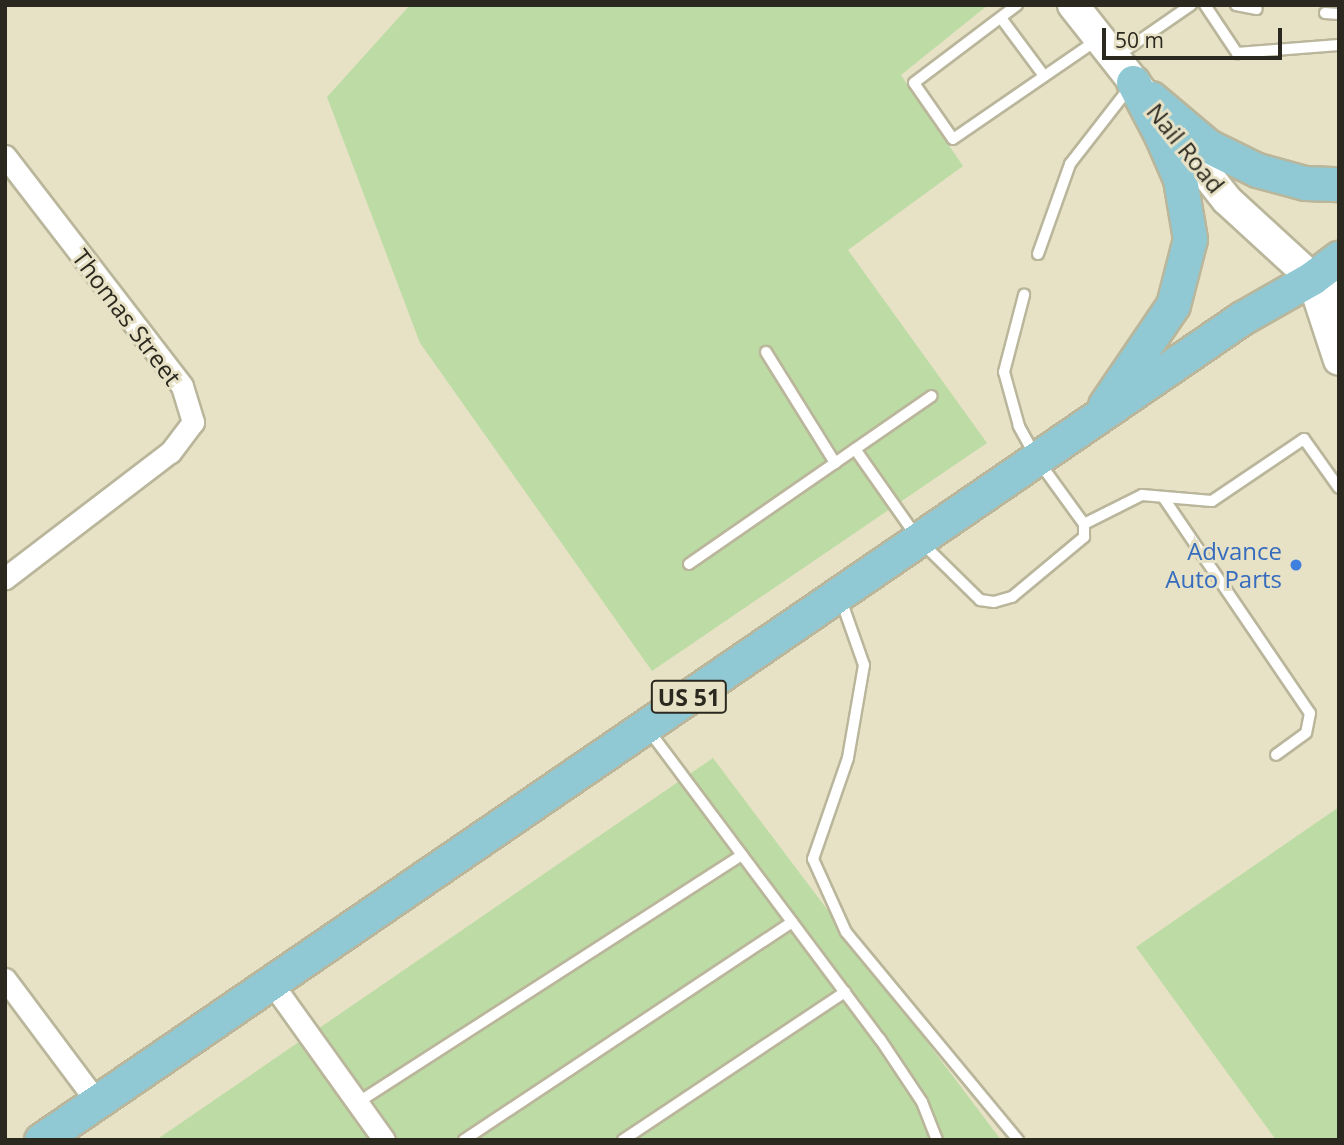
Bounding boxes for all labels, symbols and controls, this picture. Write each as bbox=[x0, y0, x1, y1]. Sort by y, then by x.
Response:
scale bar bbox=[1106, 14, 1286, 58]
text: 50 m bbox=[1115, 26, 1164, 54]
street label: Nail Road bbox=[1141, 97, 1231, 199]
street label: Thomas Street bbox=[67, 243, 187, 391]
place label: Advance Auto Parts bbox=[1165, 537, 1282, 593]
marker: Advance Auto Parts bbox=[1288, 557, 1304, 573]
road number: US 51 bbox=[650, 678, 728, 716]

